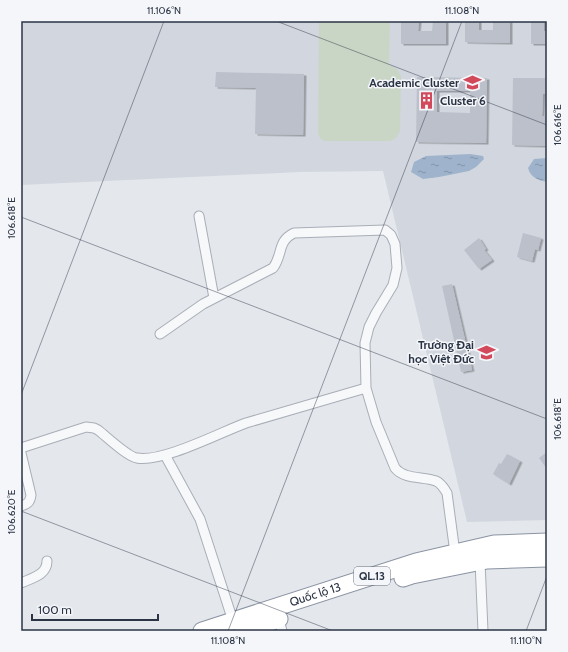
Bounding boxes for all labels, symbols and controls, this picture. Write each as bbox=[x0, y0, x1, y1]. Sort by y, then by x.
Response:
text: 11.106°N bbox=[147, 4, 181, 17]
text: 11.108°N bbox=[445, 4, 479, 17]
school or university icon: Academic Cluster bbox=[462, 73, 482, 93]
place label: Academic Cluster bbox=[369, 75, 459, 90]
building icon: Cluster 6 bbox=[417, 91, 437, 111]
place label: Cluster 6 bbox=[440, 93, 486, 108]
text: 106.616°E bbox=[551, 104, 564, 145]
text: 106.618°E bbox=[5, 197, 18, 239]
place label: Trường Đại học Việt Đức bbox=[408, 337, 475, 366]
school or university icon: Trường Đại học Việt Đức bbox=[477, 342, 497, 362]
text: 106.618°E bbox=[551, 398, 564, 440]
text: 106.620°E bbox=[5, 489, 18, 534]
road number: QL.13 bbox=[354, 567, 390, 585]
street label: Quốc lộ 13 bbox=[288, 579, 343, 609]
scale bar bbox=[32, 596, 158, 622]
text: 100 m bbox=[38, 602, 72, 617]
text: 11.108°N bbox=[211, 634, 245, 647]
text: 11.110°N bbox=[510, 634, 542, 647]

